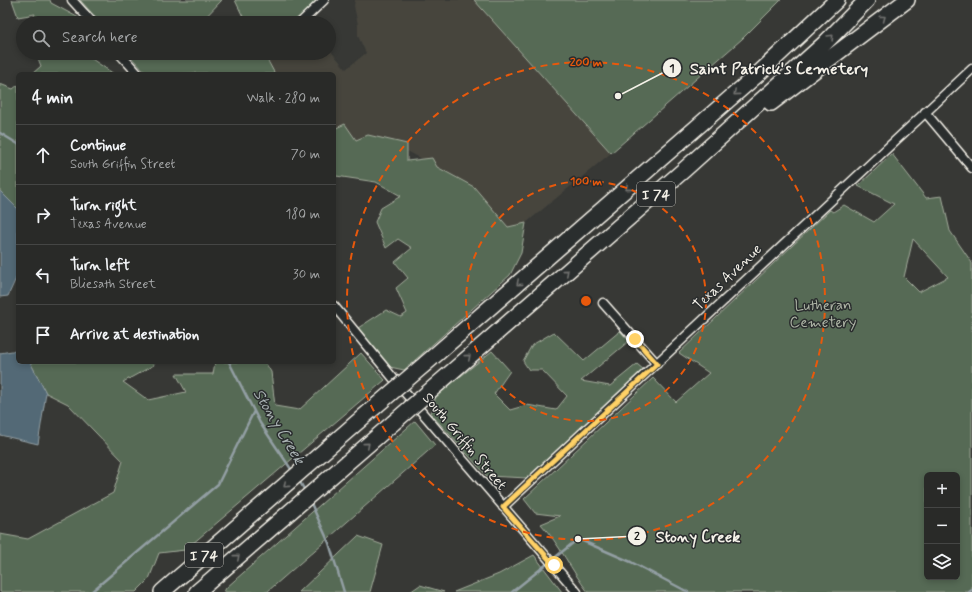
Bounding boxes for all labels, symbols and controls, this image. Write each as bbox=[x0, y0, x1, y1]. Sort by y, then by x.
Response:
search box bbox=[16, 16, 336, 60]
one-way arrow bbox=[879, 16, 886, 23]
icon: search bbox=[30, 27, 52, 49]
text: Search here bbox=[62, 28, 138, 48]
one-way arrow bbox=[826, 34, 834, 42]
callout: Saint Patrick's Cemetery bbox=[662, 54, 875, 82]
text: 200 m bbox=[570, 55, 603, 71]
text: Saint Patrick's Cemetery bbox=[690, 59, 868, 80]
text: 1 bbox=[669, 61, 675, 77]
text: 4 min bbox=[32, 87, 73, 109]
one-way arrow bbox=[734, 89, 741, 96]
text: Walk · 280 m bbox=[247, 90, 320, 107]
text: Continue bbox=[70, 136, 126, 156]
icon: ahead bbox=[32, 144, 54, 166]
text: 70 m bbox=[291, 146, 320, 163]
text: South Griffin Street bbox=[70, 156, 175, 173]
text: 100 m bbox=[570, 174, 603, 190]
road number: I 74 bbox=[637, 182, 675, 206]
one-way arrow bbox=[625, 183, 633, 191]
text: Turn right bbox=[70, 196, 137, 216]
icon: right bbox=[32, 204, 54, 226]
text: 180 m bbox=[285, 206, 320, 223]
text: Texas Avenue bbox=[70, 216, 147, 233]
street label: Texas Avenue bbox=[689, 240, 767, 316]
text: Turn left bbox=[70, 256, 130, 276]
icon: left bbox=[32, 264, 54, 286]
text: 30 m bbox=[293, 266, 320, 283]
one-way arrow bbox=[562, 269, 569, 276]
text: Bliesath Street bbox=[70, 276, 156, 293]
one-way arrow bbox=[516, 278, 524, 285]
centre of rings bbox=[579, 294, 593, 308]
park label: Lutheran Cemetery bbox=[790, 296, 857, 333]
icon: arrive bbox=[32, 324, 54, 346]
text: Arrive at destination bbox=[70, 325, 199, 345]
route end bbox=[626, 330, 644, 348]
one-way arrow bbox=[464, 355, 471, 362]
water label: Stony Creek bbox=[248, 385, 310, 469]
street label: South Griffin Street bbox=[417, 389, 511, 495]
one-way arrow bbox=[362, 443, 369, 450]
map controls bbox=[924, 472, 960, 580]
button: + bbox=[924, 472, 960, 508]
one-way arrow bbox=[283, 480, 290, 487]
button: − bbox=[924, 508, 960, 544]
callout: Stony Creek bbox=[627, 522, 749, 550]
text: Stony Creek bbox=[656, 527, 740, 548]
text: 2 bbox=[634, 529, 640, 545]
road number: I 74 bbox=[185, 543, 223, 567]
button: layers bbox=[924, 544, 960, 580]
one-way arrow bbox=[232, 555, 240, 562]
route start bbox=[545, 556, 563, 574]

